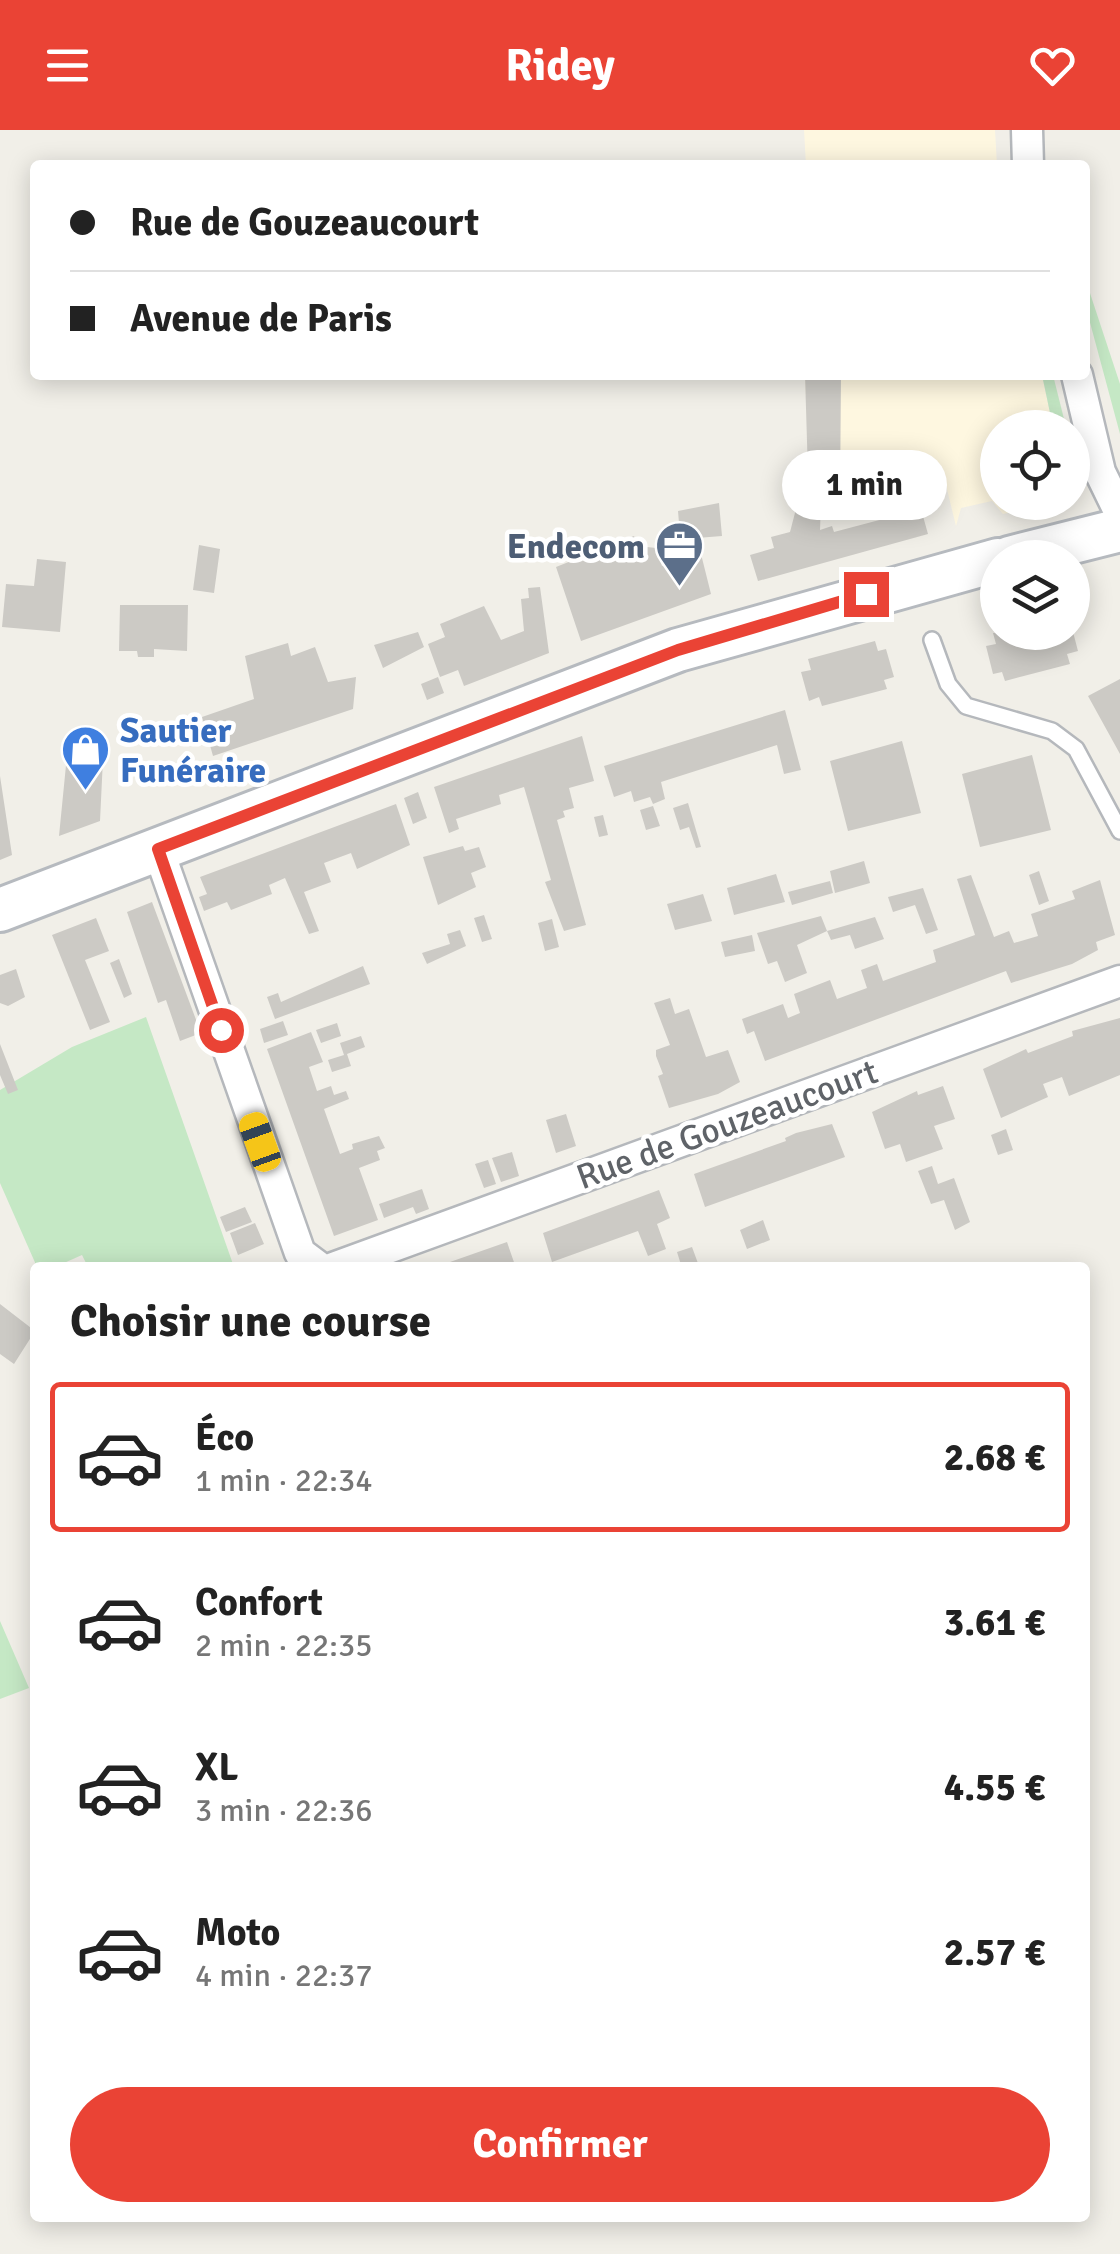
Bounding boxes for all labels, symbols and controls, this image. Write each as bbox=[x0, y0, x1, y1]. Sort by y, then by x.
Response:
icon: menu bbox=[40, 38, 95, 93]
text: Ridey bbox=[505, 38, 615, 93]
icon: heart bbox=[1025, 38, 1080, 93]
text: Rue de Gouzeaucourt bbox=[130, 199, 479, 246]
text: Avenue de Paris bbox=[130, 295, 392, 342]
map controls bbox=[980, 410, 1090, 650]
button: locate bbox=[980, 410, 1090, 520]
callout: 1 min bbox=[784, 449, 948, 519]
text: 1 min bbox=[826, 465, 903, 504]
office icon: Endecom bbox=[654, 520, 706, 588]
place label: Endecom bbox=[507, 525, 645, 568]
button: layers bbox=[980, 540, 1090, 650]
route end bbox=[844, 572, 889, 617]
place label: Sautier Funéraire bbox=[120, 709, 266, 792]
shop icon: Sautier Funéraire bbox=[59, 724, 111, 792]
route start bbox=[199, 1008, 244, 1053]
street label: Rue de Gouzeaucourt bbox=[571, 1050, 884, 1199]
car bbox=[236, 1109, 284, 1175]
text: Choisir une course bbox=[70, 1294, 431, 1349]
icon: car bbox=[75, 1412, 165, 1502]
text: Éco bbox=[195, 1414, 254, 1461]
text: 2.68 € bbox=[944, 1434, 1045, 1481]
text: 1 min · 22:34 bbox=[195, 1461, 373, 1500]
icon: car bbox=[75, 1577, 165, 1667]
text: Confort bbox=[195, 1579, 323, 1626]
text: 3.61 € bbox=[944, 1599, 1045, 1646]
text: 2 min · 22:35 bbox=[195, 1626, 373, 1665]
icon: car bbox=[75, 1742, 165, 1832]
text: XL bbox=[195, 1744, 238, 1791]
text: 4.55 € bbox=[944, 1764, 1045, 1811]
text: 3 min · 22:36 bbox=[195, 1791, 373, 1830]
icon: car bbox=[75, 1907, 165, 1997]
text: Moto bbox=[195, 1909, 280, 1956]
text: 2.57 € bbox=[944, 1929, 1045, 1976]
text: 4 min · 22:37 bbox=[195, 1956, 373, 1995]
button: Confirmer bbox=[70, 2087, 1050, 2202]

